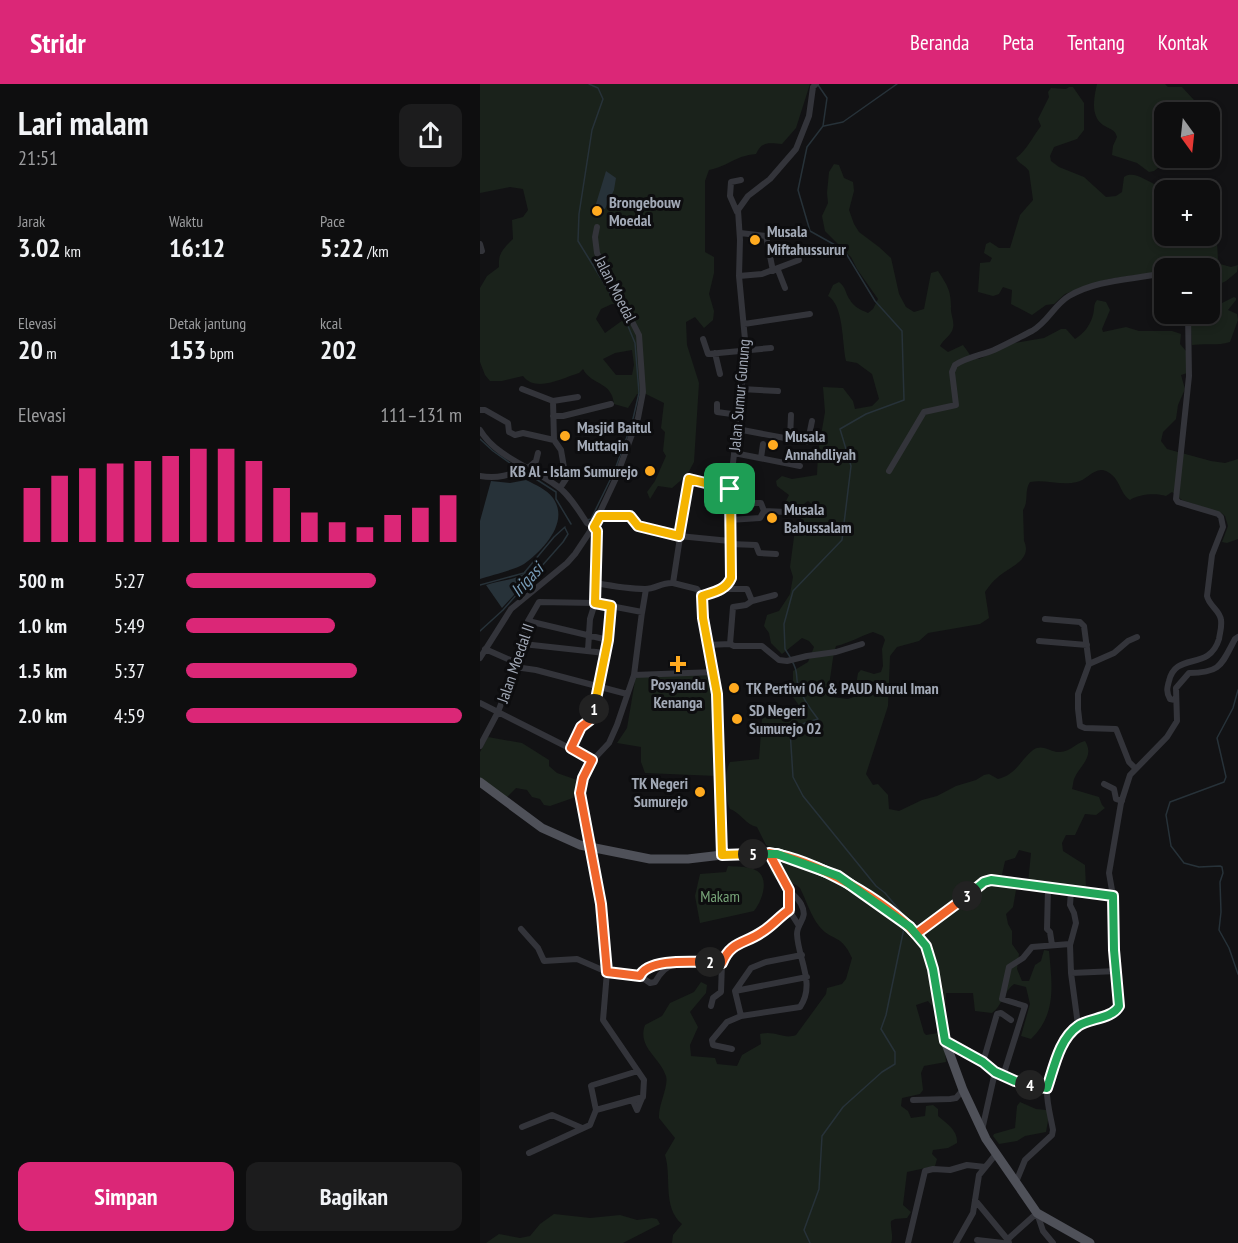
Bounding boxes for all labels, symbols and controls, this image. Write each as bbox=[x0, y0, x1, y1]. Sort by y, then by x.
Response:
text: Stridr bbox=[30, 24, 86, 61]
text: Beranda bbox=[910, 29, 970, 56]
text: Peta bbox=[1003, 29, 1034, 56]
text: Tentang bbox=[1067, 29, 1125, 56]
text: Kontak bbox=[1158, 29, 1208, 56]
text: Lari malam bbox=[18, 101, 149, 144]
north arrow bbox=[1154, 102, 1220, 168]
map controls bbox=[1154, 102, 1220, 324]
button: share bbox=[399, 104, 462, 167]
text: 21:51 bbox=[18, 145, 58, 171]
button: + bbox=[1154, 180, 1220, 246]
place label: Brongebouw Moedal bbox=[609, 192, 681, 230]
marker: Brongebouw Moedal bbox=[590, 204, 604, 218]
text: Jarak bbox=[18, 211, 45, 231]
text: Waktu bbox=[169, 211, 203, 231]
text: Pace bbox=[320, 211, 345, 231]
place label: Musala Miftahussurur bbox=[767, 221, 846, 259]
text: 3.02 bbox=[18, 231, 61, 264]
text: 16:12 bbox=[169, 231, 225, 264]
text: 5:22 bbox=[320, 231, 364, 264]
marker: Musala Miftahussurur bbox=[748, 233, 762, 247]
text: km bbox=[61, 241, 81, 261]
text: /km bbox=[364, 241, 389, 261]
street label: Jalan Moedal bbox=[590, 252, 641, 326]
button: − bbox=[1154, 258, 1220, 324]
text: Elevasi bbox=[18, 313, 56, 333]
text: Detak jantung bbox=[169, 313, 246, 333]
text: kcal bbox=[320, 313, 342, 333]
text: 20 bbox=[18, 333, 43, 366]
text: 153 bbox=[169, 333, 206, 366]
text: 202 bbox=[320, 333, 357, 366]
street label: Jalan Sumur Gunung bbox=[724, 338, 754, 453]
text: m bbox=[43, 343, 57, 363]
text: bpm bbox=[206, 343, 234, 363]
text: Elevasi bbox=[18, 402, 66, 428]
text: 111–131 m bbox=[380, 402, 462, 428]
place label: Masjid Baitul Muttaqin bbox=[577, 417, 651, 455]
place label: Musala Annahdliyah bbox=[784, 426, 856, 464]
marker: Masjid Baitul Muttaqin bbox=[558, 429, 572, 443]
marker: Musala Annahdliyah bbox=[766, 438, 780, 452]
place label: KB Al - Islam Sumurejo bbox=[510, 461, 638, 481]
pin bbox=[704, 463, 755, 514]
marker: KB Al - Islam Sumurejo bbox=[643, 464, 657, 478]
icon: arrive bbox=[713, 472, 746, 505]
place label: Musala Babussalam bbox=[784, 499, 852, 537]
marker: Musala Babussalam bbox=[765, 511, 779, 525]
water label: Irigasi bbox=[505, 556, 549, 601]
text: 500 m bbox=[18, 568, 64, 594]
text: 5:27 bbox=[114, 568, 145, 594]
text: 1.0 km bbox=[18, 613, 67, 639]
text: 5:49 bbox=[114, 613, 145, 639]
street label: Jalan Moedal II bbox=[492, 621, 538, 706]
marker: Posyandu Kenanga bbox=[669, 655, 687, 673]
text: 1.5 km bbox=[18, 658, 67, 684]
text: 5:37 bbox=[114, 658, 145, 684]
place label: Posyandu Kenanga bbox=[651, 674, 705, 712]
place label: TK Pertiwi 06 & PAUD Nurul Iman bbox=[746, 678, 939, 698]
marker: TK Pertiwi 06 & PAUD Nurul Iman bbox=[727, 681, 741, 695]
pin: 1 bbox=[579, 694, 609, 724]
text: 1 bbox=[590, 699, 598, 719]
place label: SD Negeri Sumurejo 02 bbox=[749, 700, 822, 738]
text: 2.0 km bbox=[18, 703, 67, 729]
text: 4:59 bbox=[114, 703, 145, 729]
marker: SD Negeri Sumurejo 02 bbox=[730, 712, 744, 726]
place label: TK Negeri Sumurejo bbox=[632, 773, 688, 811]
marker: TK Negeri Sumurejo bbox=[693, 785, 707, 799]
pin: 5 bbox=[738, 839, 768, 869]
text: 5 bbox=[749, 844, 757, 864]
pin: 3 bbox=[952, 881, 982, 911]
park label: Makam bbox=[700, 886, 740, 906]
text: 3 bbox=[963, 886, 971, 906]
pin: 2 bbox=[695, 947, 725, 977]
text: 2 bbox=[706, 952, 714, 972]
pin: 4 bbox=[1015, 1070, 1045, 1100]
text: 4 bbox=[1026, 1075, 1034, 1095]
button: Simpan bbox=[18, 1162, 234, 1231]
button: Bagikan bbox=[246, 1162, 462, 1231]

